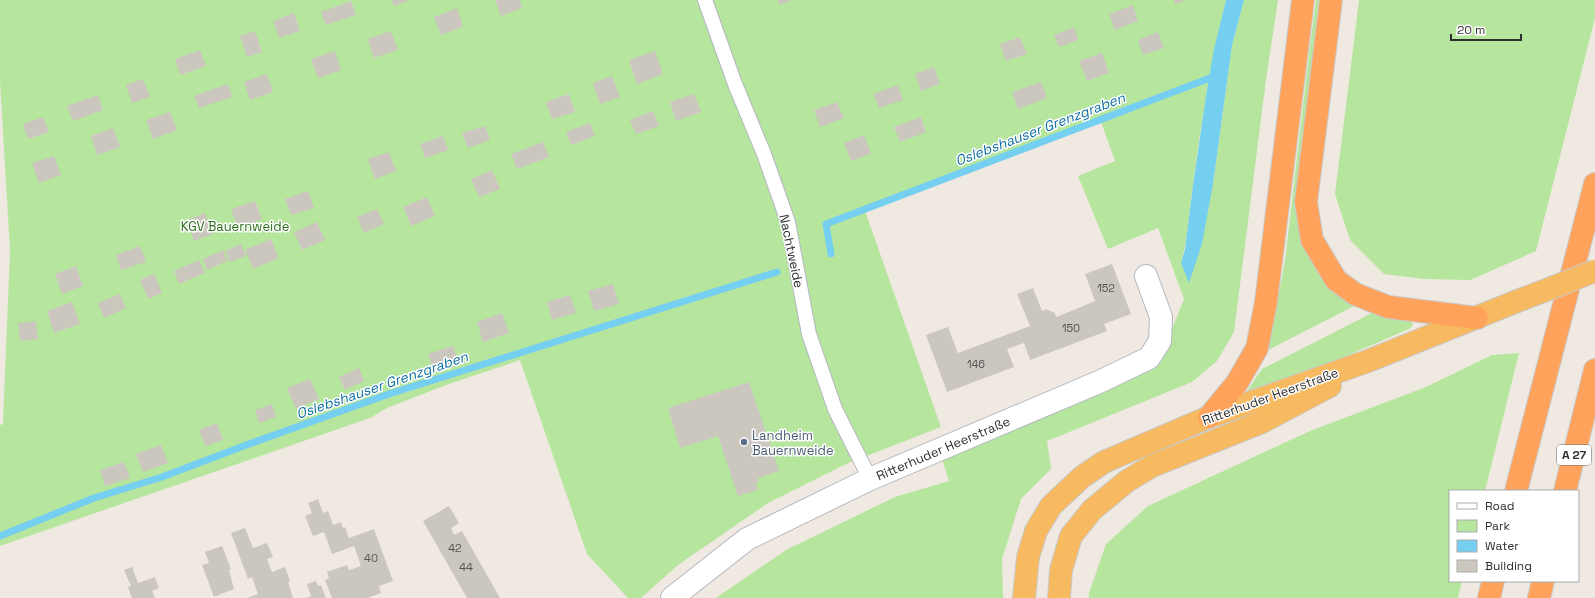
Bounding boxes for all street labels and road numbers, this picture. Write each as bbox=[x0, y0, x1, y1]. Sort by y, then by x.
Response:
street label: Nachtweide bbox=[775, 213, 808, 289]
street label: Ritterhuder Heerstraße bbox=[1200, 364, 1341, 429]
street label: Ritterhuder Heerstraße bbox=[874, 413, 1013, 484]
road number: A 27 bbox=[1557, 445, 1591, 465]

